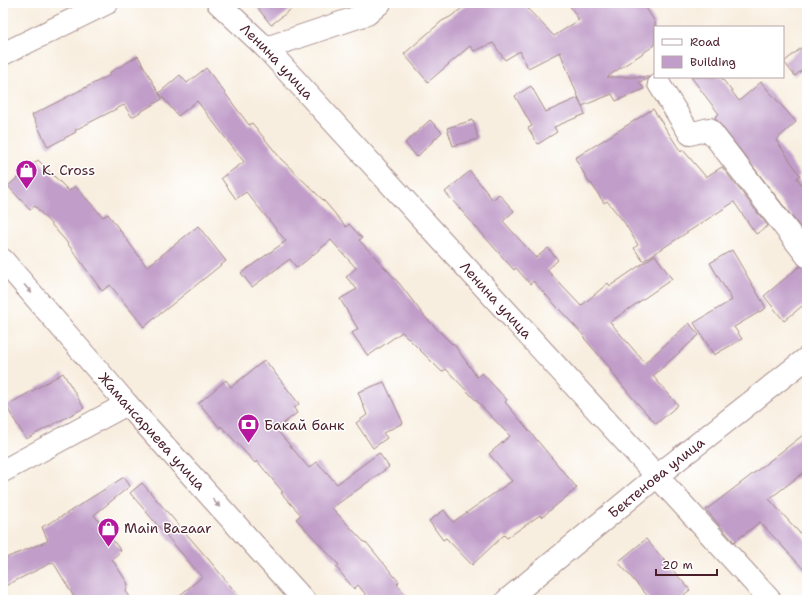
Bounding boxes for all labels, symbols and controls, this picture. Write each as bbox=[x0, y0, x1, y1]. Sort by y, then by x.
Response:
street label: Ленина улица bbox=[237, 20, 318, 103]
legend bbox=[654, 26, 784, 78]
text: Road bbox=[690, 34, 721, 50]
text: Building bbox=[690, 54, 736, 70]
shop icon: K. Cross bbox=[14, 157, 40, 190]
place label: K. Cross bbox=[42, 161, 95, 179]
street label: Ленина улица bbox=[456, 258, 536, 343]
one-way arrow bbox=[24, 284, 33, 295]
street label: Жамансариева улица bbox=[95, 369, 210, 494]
bank icon: Бакай банк bbox=[236, 412, 262, 445]
place label: Бакай банк bbox=[264, 416, 345, 434]
street label: Бектенова улица bbox=[604, 433, 708, 522]
one-way arrow bbox=[211, 498, 220, 507]
shop icon: Main Bazaar bbox=[96, 515, 122, 548]
place label: Main Bazaar bbox=[124, 519, 212, 537]
scale bar bbox=[656, 551, 717, 577]
text: 20 m bbox=[662, 557, 693, 573]

